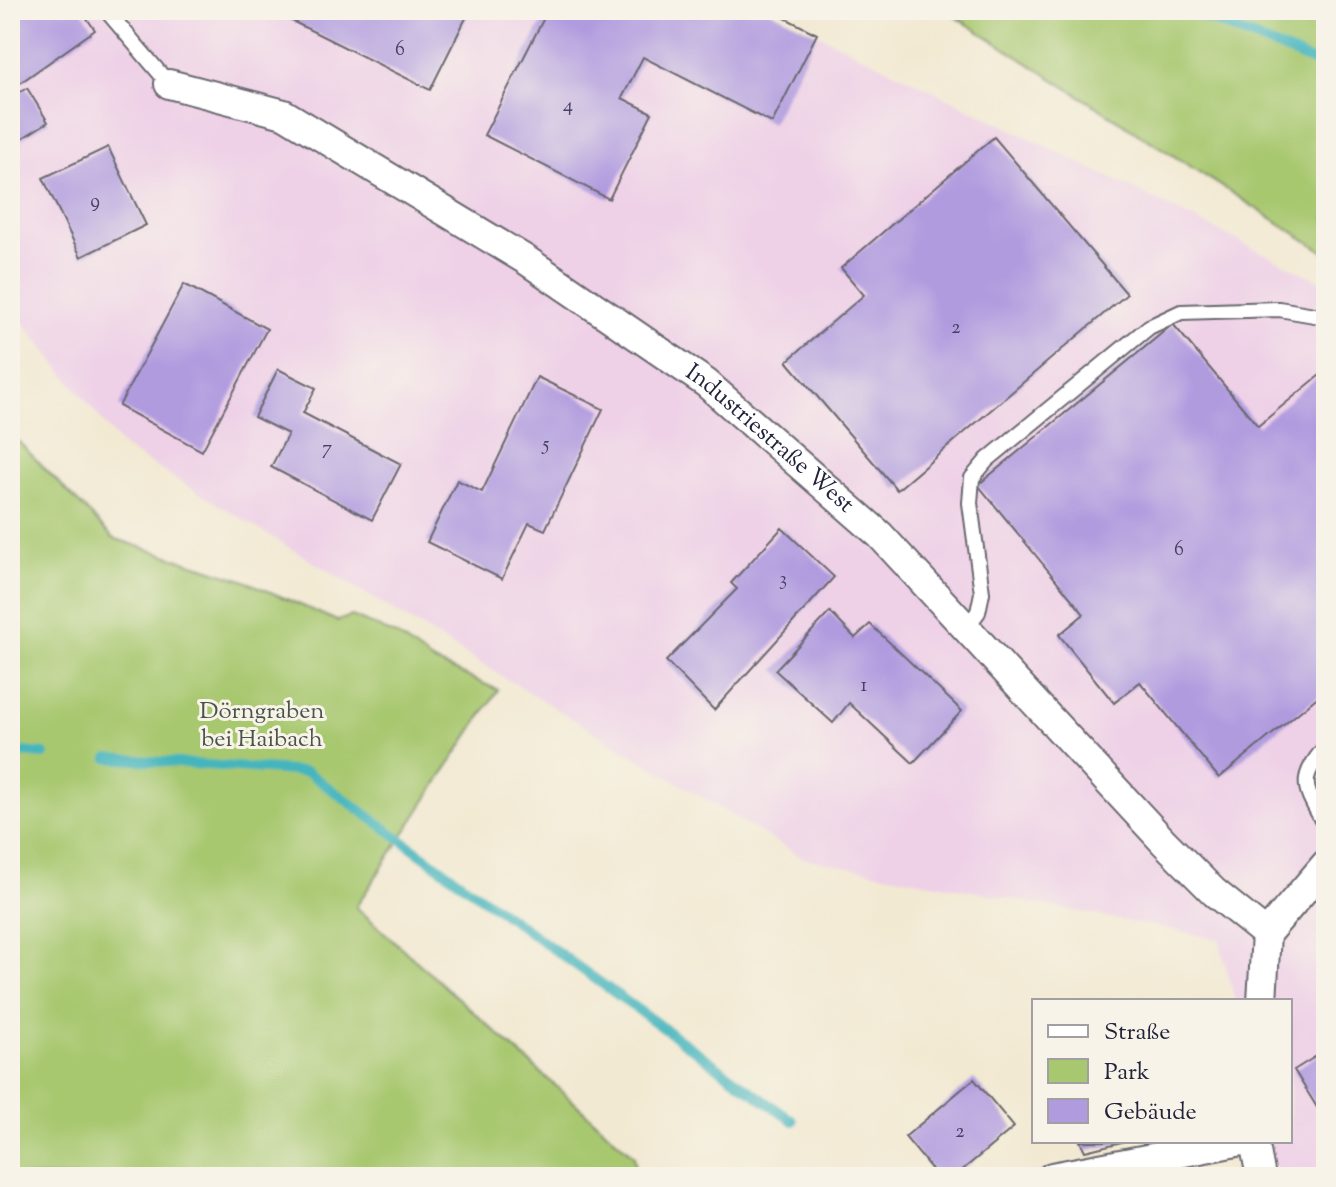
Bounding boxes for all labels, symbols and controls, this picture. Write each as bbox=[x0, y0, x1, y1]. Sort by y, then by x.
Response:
house number: 6 bbox=[395, 36, 405, 65]
house number: 4 bbox=[563, 92, 573, 121]
house number: 9 bbox=[90, 188, 100, 217]
house number: 2 bbox=[951, 314, 961, 343]
street label: Industriestraße West bbox=[678, 356, 861, 522]
house number: 5 bbox=[542, 431, 550, 460]
house number: 7 bbox=[322, 435, 332, 464]
house number: 6 bbox=[1174, 536, 1184, 565]
house number: 3 bbox=[779, 566, 787, 595]
house number: 1 bbox=[861, 672, 868, 701]
park label: Dörngraben bei Haibach bbox=[199, 695, 325, 757]
legend bbox=[1032, 999, 1292, 1143]
text: Straße bbox=[1104, 1016, 1170, 1050]
text: Park bbox=[1104, 1056, 1150, 1090]
text: Gebäude bbox=[1104, 1096, 1197, 1130]
house number: 2 bbox=[955, 1118, 965, 1147]

